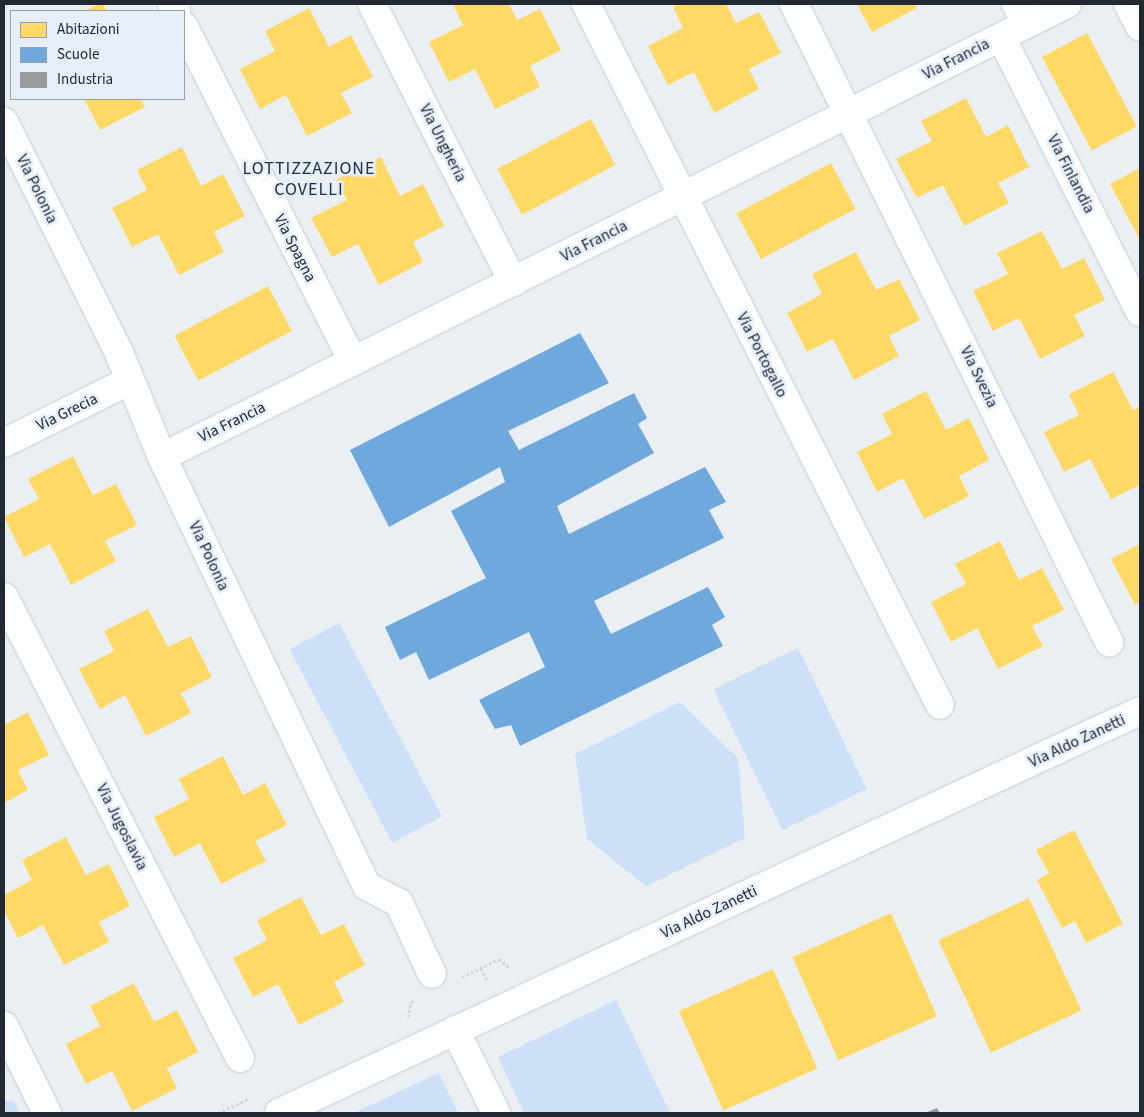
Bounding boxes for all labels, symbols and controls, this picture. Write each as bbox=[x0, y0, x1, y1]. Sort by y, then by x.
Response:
legend bbox=[10, 10, 185, 100]
text: Abitazioni bbox=[57, 19, 120, 40]
street label: Via Francia bbox=[919, 34, 993, 84]
text: Scuole bbox=[57, 44, 99, 65]
text: Industria bbox=[57, 69, 113, 90]
street label: Via Ungheria bbox=[415, 101, 471, 185]
street label: Via Finlandia bbox=[1043, 131, 1099, 217]
street label: Via Polonia bbox=[12, 151, 62, 227]
district label: LOTTIZZAZIONE COVELLI bbox=[241, 159, 377, 202]
street label: Via Spagna bbox=[270, 211, 320, 285]
street label: Via Francia bbox=[557, 216, 631, 266]
street label: Via Portogallo bbox=[732, 309, 792, 401]
street label: Via Svezia bbox=[956, 343, 1002, 411]
street label: Via Grecia bbox=[33, 389, 101, 435]
street label: Via Francia bbox=[195, 398, 269, 446]
street label: Via Polonia bbox=[185, 518, 233, 594]
street label: Via Aldo Zanetti bbox=[1026, 710, 1128, 772]
street label: Via Jugoslavia bbox=[92, 780, 152, 874]
street label: Via Aldo Zanetti bbox=[658, 881, 760, 943]

